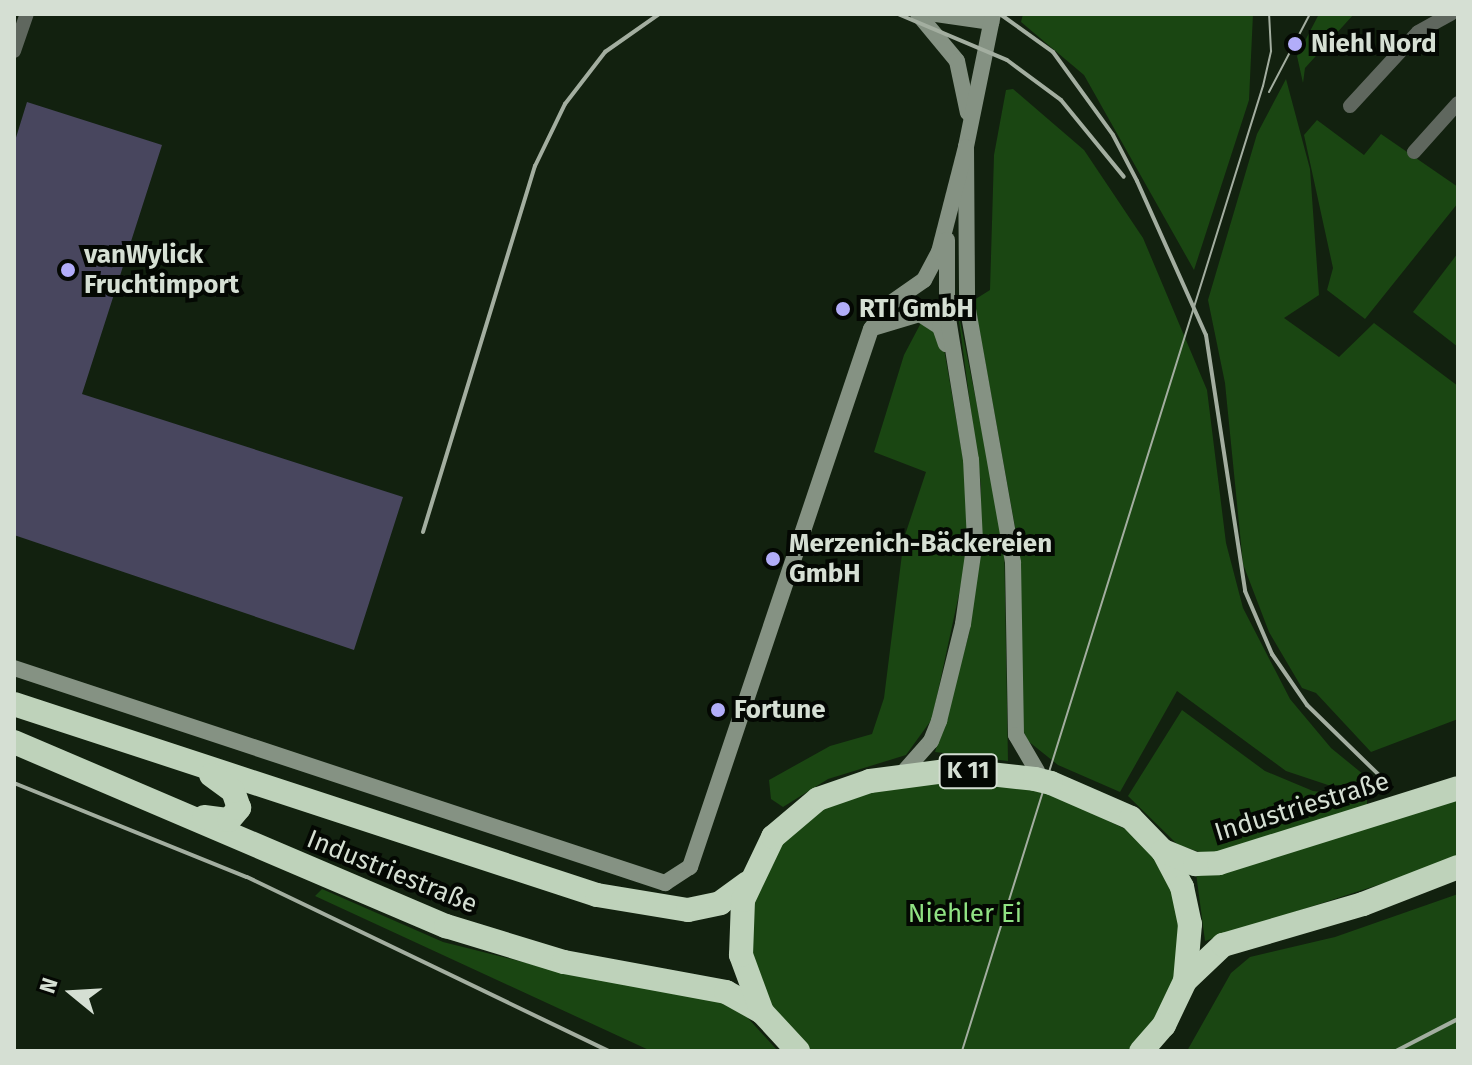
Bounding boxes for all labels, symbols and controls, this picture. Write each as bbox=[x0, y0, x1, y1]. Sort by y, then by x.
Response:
place label: Niehl Nord bbox=[1311, 28, 1436, 60]
marker: Niehl Nord bbox=[1286, 35, 1304, 53]
place label: vanWylick Fruchtimport bbox=[84, 239, 239, 300]
marker: vanWylick Fruchtimport bbox=[59, 261, 77, 279]
place label: RTI GmbH bbox=[859, 293, 974, 325]
marker: RTI GmbH bbox=[834, 300, 852, 318]
place label: Merzenich-Bäckereien GmbH bbox=[789, 528, 1052, 590]
marker: Merzenich-Bäckereien GmbH bbox=[764, 550, 782, 568]
place label: Fortune bbox=[734, 694, 826, 726]
marker: Fortune bbox=[709, 701, 727, 719]
road number: K 11 bbox=[938, 751, 998, 791]
street label: Industriestraße bbox=[1211, 766, 1393, 848]
street label: Industriestraße bbox=[302, 824, 482, 920]
park label: Niehler Ei bbox=[908, 898, 1022, 930]
north arrow bbox=[32, 953, 112, 1033]
text: N bbox=[34, 974, 64, 997]

